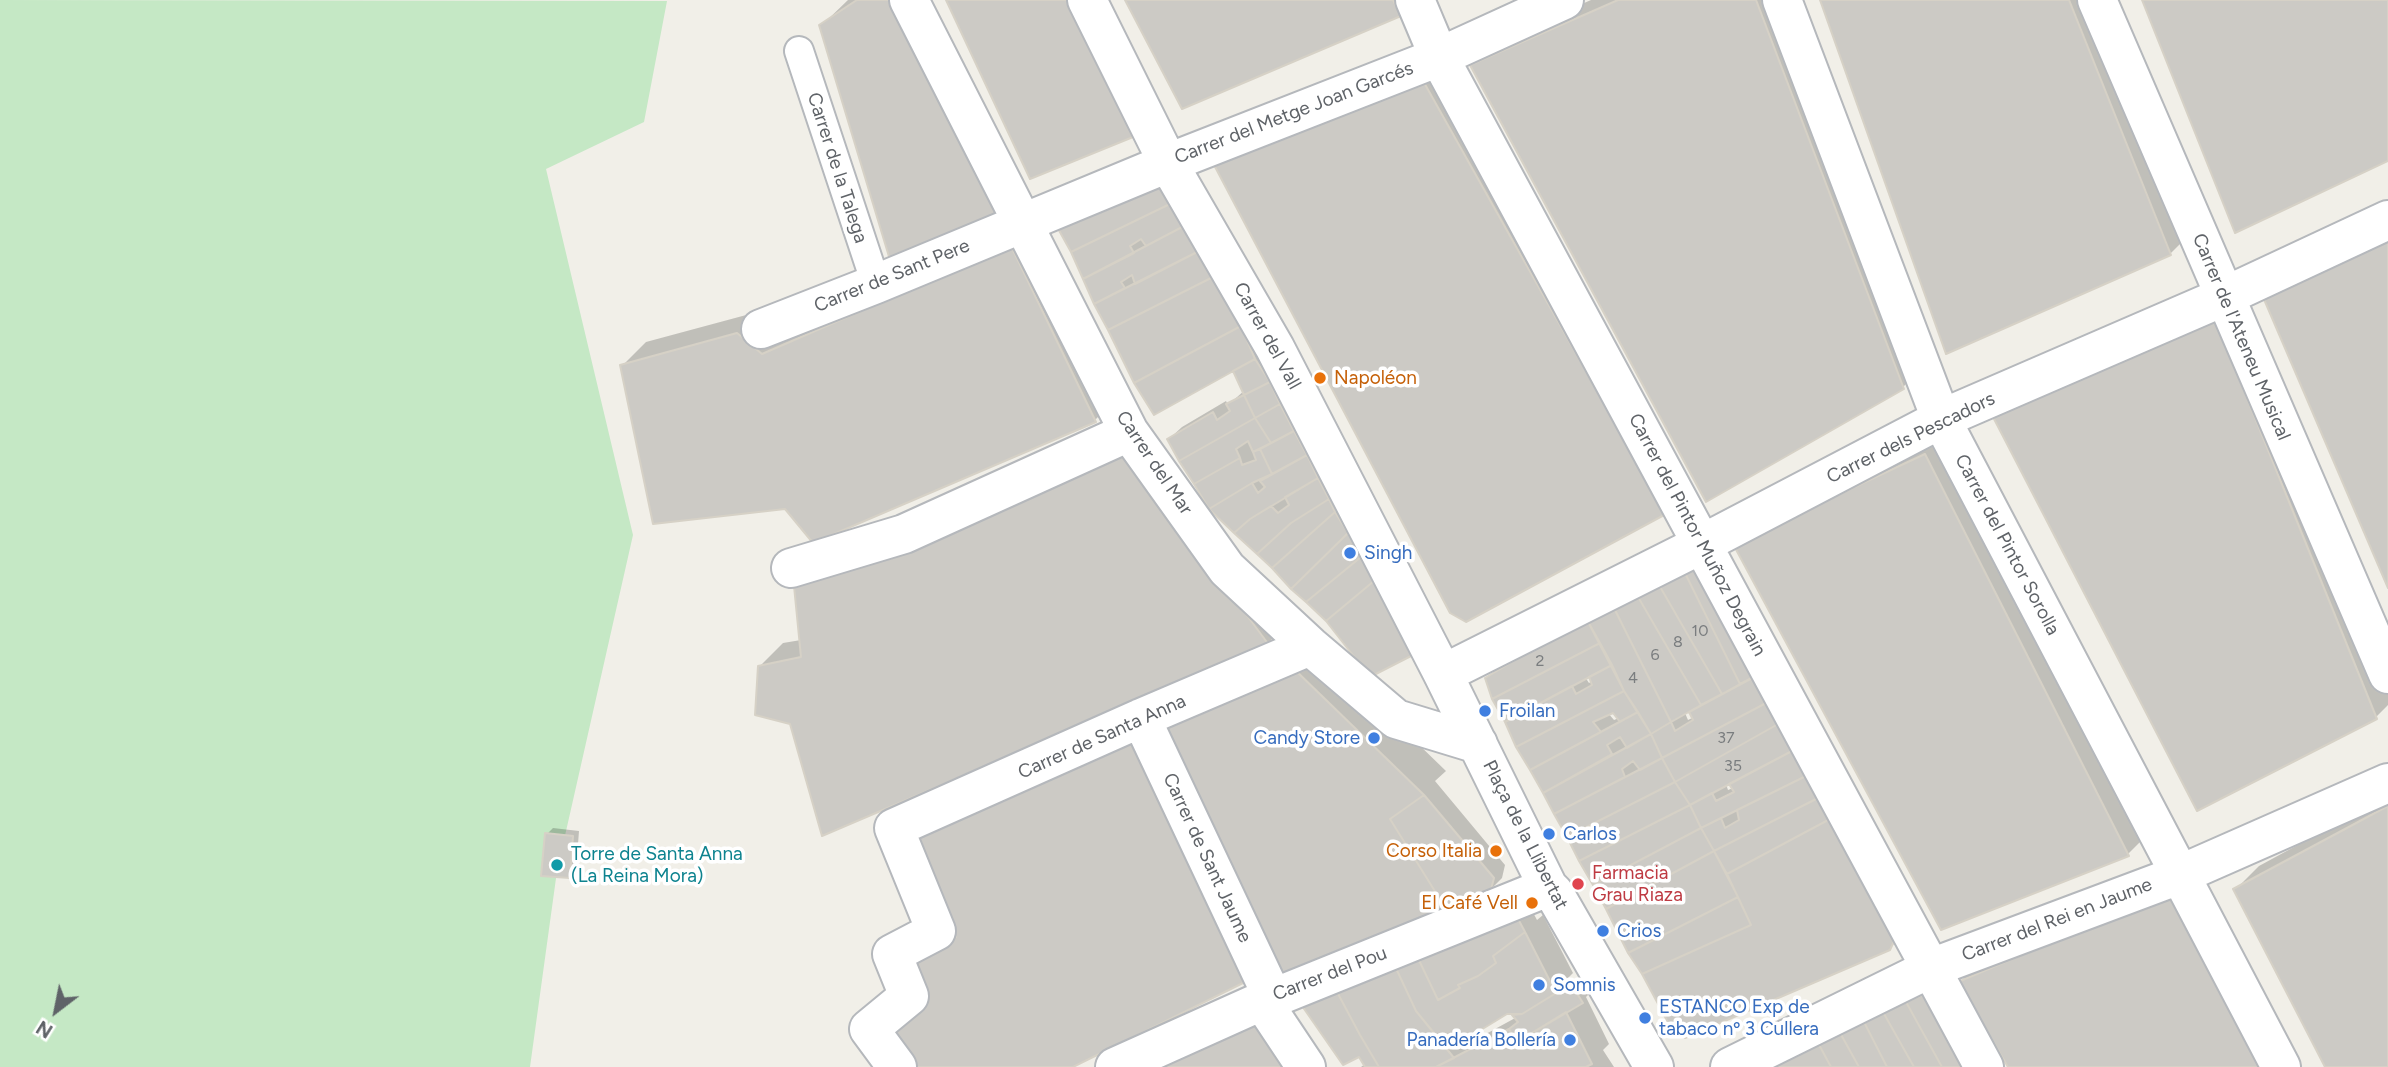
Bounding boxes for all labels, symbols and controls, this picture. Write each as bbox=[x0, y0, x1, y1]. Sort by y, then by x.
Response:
street label: Carrer del Metge Joan Garcés bbox=[1171, 57, 1417, 169]
street label: Carrer de la Talega bbox=[802, 90, 872, 246]
street label: Carrer de l'Ateneu Musical bbox=[2187, 230, 2295, 444]
street label: Carrer de Sant Pere bbox=[811, 234, 973, 318]
street label: Carrer del Vall bbox=[1228, 279, 1306, 393]
place label: Napoléon bbox=[1334, 367, 1417, 389]
marker: Napoléon bbox=[1312, 370, 1328, 386]
street label: Carrer dels Pescadors bbox=[1823, 387, 1999, 489]
street label: Carrer del Mar bbox=[1111, 407, 1197, 519]
street label: Carrer del Pintor Muñoz Degrain bbox=[1623, 410, 1771, 660]
street label: Carrer del Pintor Sorolla bbox=[1950, 451, 2064, 639]
place label: Singh bbox=[1364, 542, 1412, 564]
marker: Singh bbox=[1342, 545, 1358, 561]
house number: 10 bbox=[1692, 621, 1708, 641]
house number: 8 bbox=[1673, 632, 1683, 652]
house number: 6 bbox=[1650, 645, 1660, 665]
house number: 2 bbox=[1536, 651, 1544, 671]
house number: 4 bbox=[1628, 668, 1638, 688]
street label: Carrer de Santa Anna bbox=[1015, 690, 1189, 784]
place label: Froilan bbox=[1499, 700, 1555, 722]
marker: Froilan bbox=[1477, 703, 1493, 719]
place label: Candy Store bbox=[1254, 727, 1360, 749]
house number: 37 bbox=[1717, 728, 1735, 748]
marker: Candy Store bbox=[1366, 730, 1382, 746]
street label: Plaça de la Llibertat bbox=[1477, 756, 1573, 914]
house number: 35 bbox=[1724, 756, 1742, 776]
street label: Carrer de Sant Jaume bbox=[1158, 770, 1256, 946]
place label: Carlos bbox=[1563, 823, 1617, 845]
marker: Carlos bbox=[1541, 826, 1557, 842]
place label: Corso Italia bbox=[1386, 840, 1482, 862]
place label: Torre de Santa Anna (La Reina Mora) bbox=[571, 843, 743, 887]
marker: Corso Italia bbox=[1488, 843, 1504, 859]
marker: Torre de Santa Anna (La Reina Mora) bbox=[549, 857, 565, 873]
place label: Farmacia Grau Riaza bbox=[1592, 862, 1683, 906]
street label: Carrer del Rei en Jaume bbox=[1959, 873, 2155, 967]
marker: Farmacia Grau Riaza bbox=[1570, 876, 1586, 892]
place label: El Café Vell bbox=[1421, 892, 1518, 914]
marker: El Café Vell bbox=[1524, 895, 1540, 911]
place label: Crios bbox=[1617, 920, 1661, 942]
marker: Crios bbox=[1595, 923, 1611, 939]
street label: Carrer del Pou bbox=[1270, 942, 1390, 1006]
place label: Somnis bbox=[1553, 974, 1616, 996]
north arrow bbox=[21, 976, 91, 1046]
marker: Somnis bbox=[1531, 977, 1547, 993]
place label: ESTANCO Exp de tabaco nº 3 Cullera bbox=[1659, 996, 1819, 1040]
marker: ESTANCO Exp de tabaco nº 3 Cullera bbox=[1637, 1010, 1653, 1026]
text: N bbox=[32, 1016, 57, 1043]
place label: Panadería Bollería bbox=[1407, 1029, 1556, 1051]
marker: Panadería Bollería bbox=[1562, 1032, 1578, 1048]

